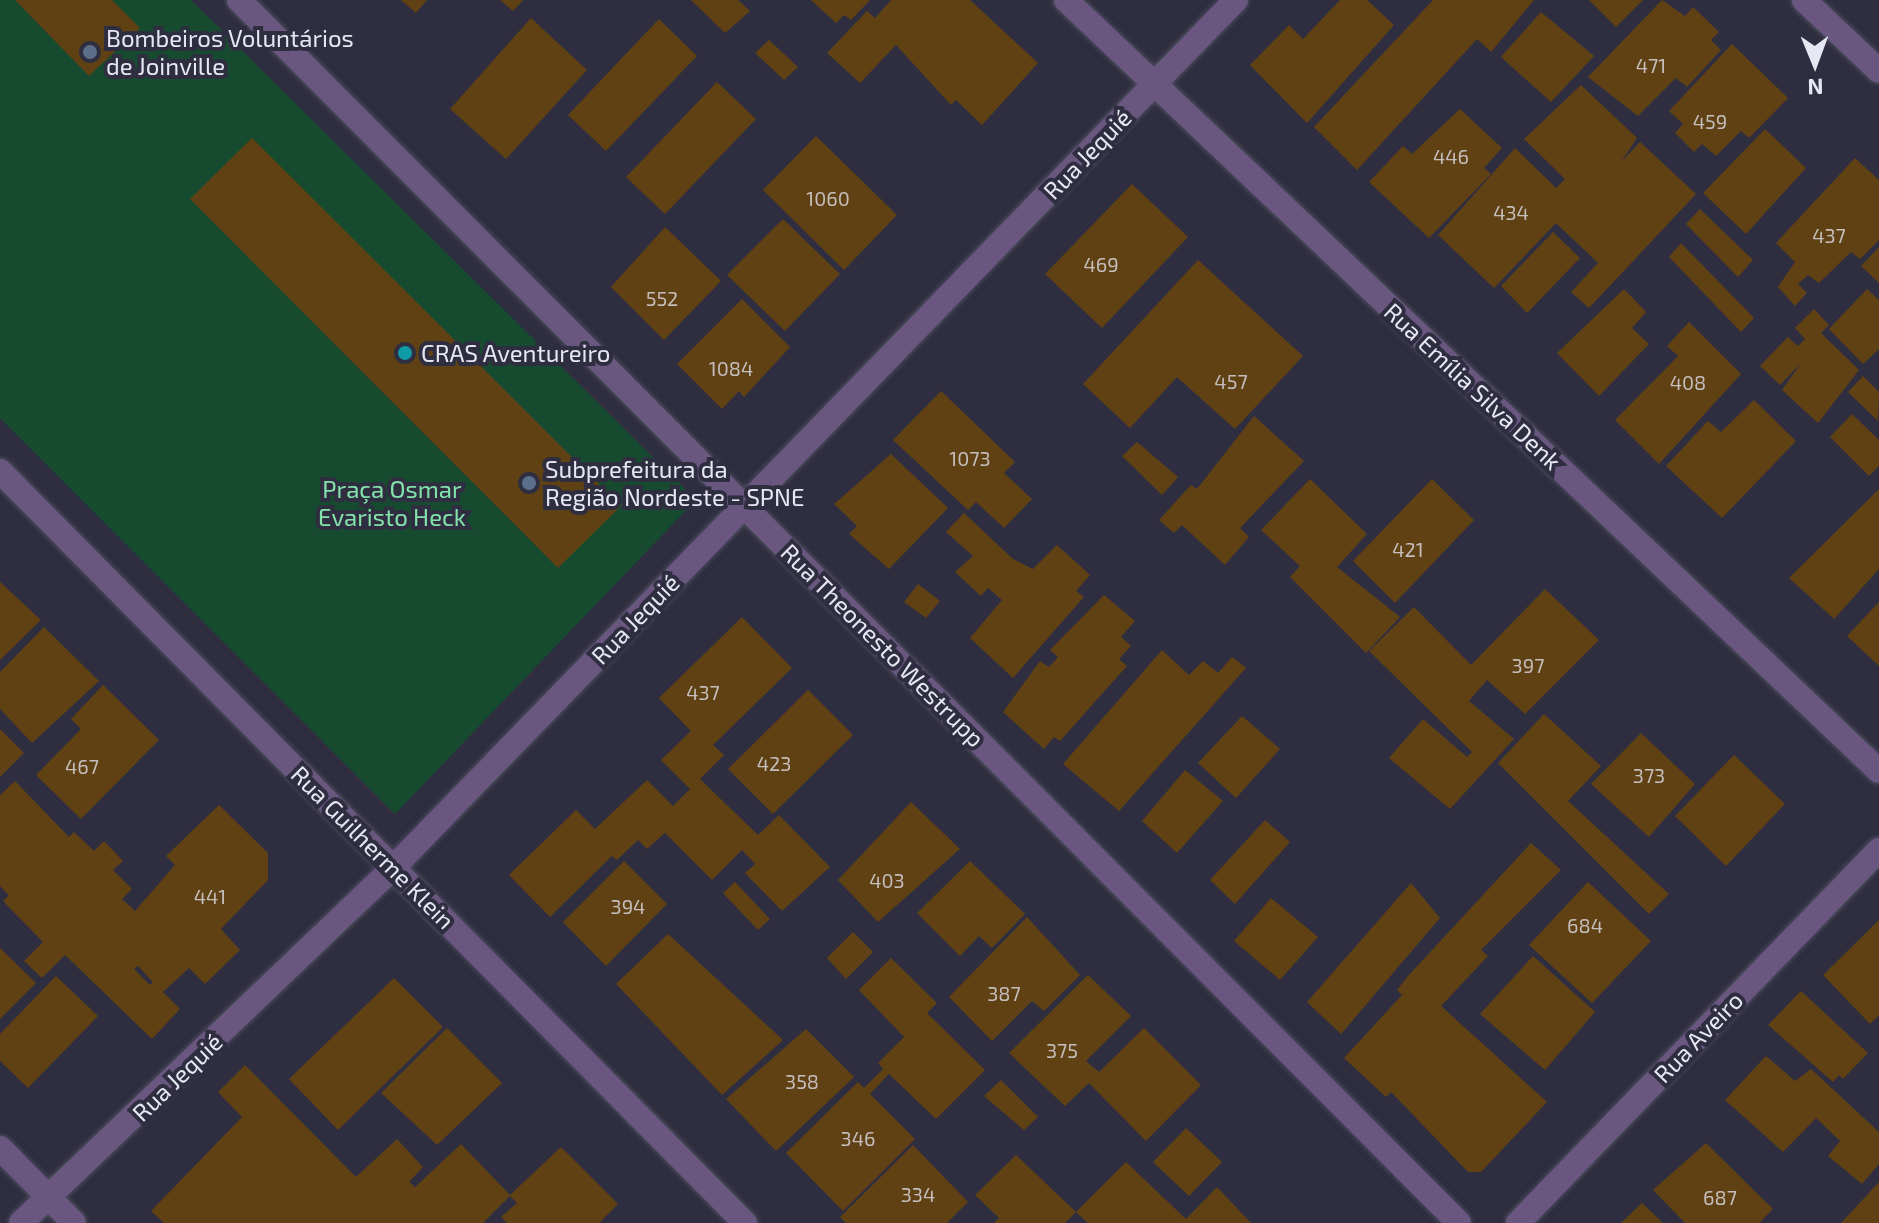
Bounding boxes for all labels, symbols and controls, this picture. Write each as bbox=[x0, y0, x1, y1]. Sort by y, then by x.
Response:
place label: Bombeiros Voluntários de Joinville bbox=[106, 24, 354, 80]
north arrow bbox=[1775, 24, 1855, 104]
marker: Bombeiros Voluntários de Joinville bbox=[81, 43, 99, 61]
house number: 471 bbox=[1636, 53, 1666, 77]
text: N bbox=[1807, 75, 1824, 101]
street label: Rua Jequié bbox=[1037, 103, 1137, 205]
house number: 459 bbox=[1693, 109, 1727, 133]
house number: 446 bbox=[1433, 144, 1469, 168]
house number: 1060 bbox=[806, 186, 850, 210]
house number: 434 bbox=[1493, 200, 1529, 224]
house number: 437 bbox=[1812, 223, 1846, 247]
house number: 469 bbox=[1083, 252, 1119, 276]
house number: 552 bbox=[646, 286, 678, 310]
street label: Rua Emília Silva Denk bbox=[1379, 297, 1567, 475]
place label: CRAS Aventureiro bbox=[421, 339, 611, 367]
marker: CRAS Aventureiro bbox=[396, 344, 414, 362]
house number: 1084 bbox=[709, 356, 753, 380]
house number: 457 bbox=[1214, 369, 1248, 393]
house number: 408 bbox=[1670, 370, 1706, 394]
house number: 1073 bbox=[949, 446, 991, 470]
place label: Subprefeitura da Região Nordeste - SPNE bbox=[545, 455, 804, 511]
marker: Subprefeitura da Região Nordeste - SPNE bbox=[520, 474, 538, 492]
park label: Praça Osmar Evaristo Heck bbox=[318, 475, 466, 531]
street label: Rua Theonesto Westrupp bbox=[775, 537, 991, 753]
house number: 421 bbox=[1392, 537, 1424, 561]
street label: Rua Jequié bbox=[585, 568, 685, 670]
house number: 397 bbox=[1512, 653, 1544, 677]
house number: 437 bbox=[686, 680, 720, 704]
house number: 423 bbox=[757, 751, 791, 775]
house number: 467 bbox=[65, 754, 99, 778]
street label: Rua Guilherme Klein bbox=[285, 759, 461, 935]
house number: 373 bbox=[1633, 763, 1665, 787]
house number: 403 bbox=[869, 868, 905, 892]
house number: 441 bbox=[194, 884, 226, 908]
house number: 394 bbox=[611, 894, 645, 918]
house number: 684 bbox=[1567, 913, 1603, 937]
house number: 387 bbox=[987, 981, 1021, 1005]
street label: Rua Aveiro bbox=[1647, 985, 1749, 1089]
street label: Rua Jequié bbox=[126, 1027, 228, 1127]
house number: 375 bbox=[1046, 1038, 1078, 1062]
house number: 358 bbox=[785, 1069, 819, 1093]
house number: 346 bbox=[841, 1126, 875, 1150]
house number: 334 bbox=[901, 1182, 935, 1206]
house number: 687 bbox=[1703, 1185, 1737, 1209]

